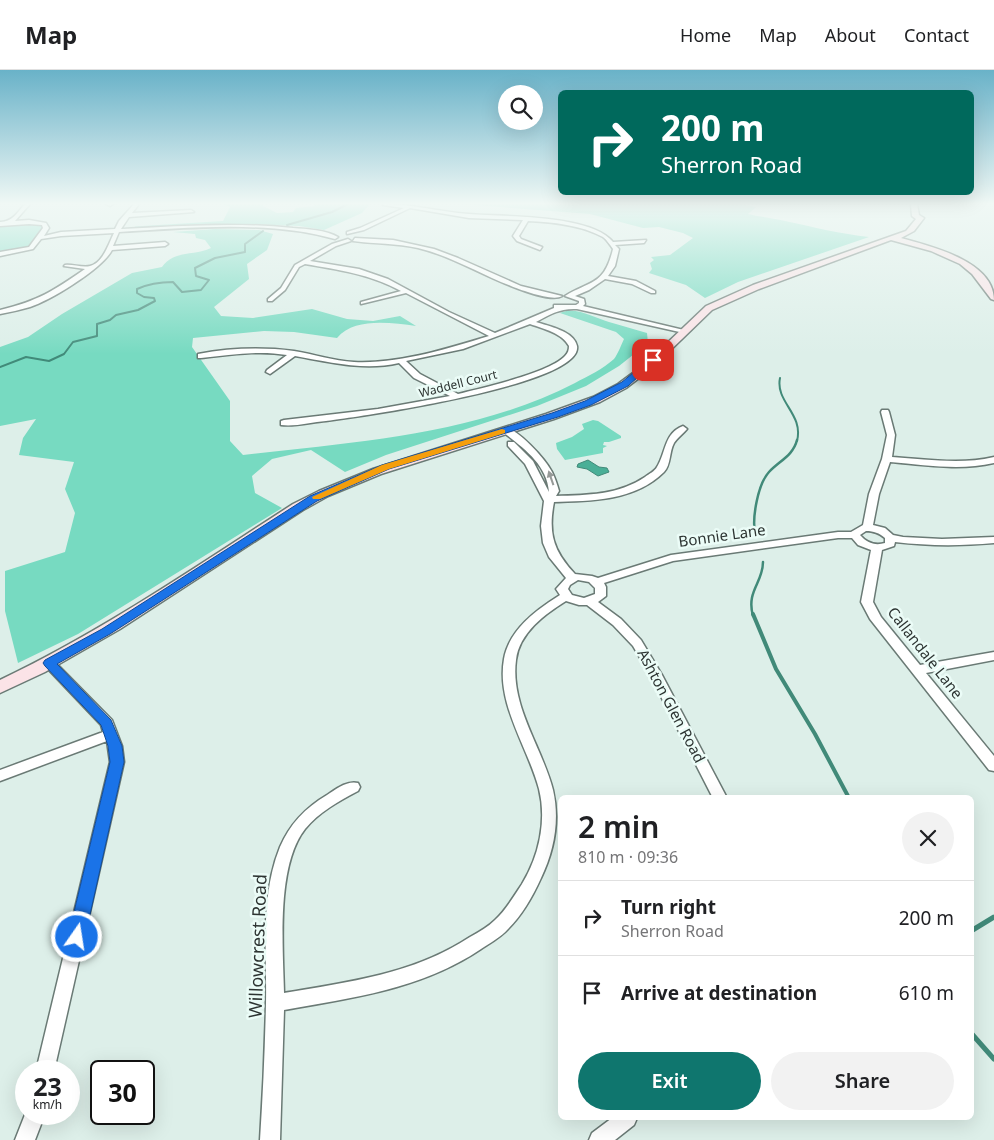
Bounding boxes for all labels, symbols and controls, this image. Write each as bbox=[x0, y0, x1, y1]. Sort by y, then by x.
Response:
text: Map bbox=[25, 18, 77, 51]
text: Home bbox=[680, 23, 731, 47]
text: Map bbox=[759, 23, 797, 47]
text: About bbox=[825, 23, 876, 47]
text: Contact bbox=[904, 23, 969, 47]
map controls bbox=[498, 85, 543, 130]
button: search bbox=[498, 85, 543, 130]
text: 200 m bbox=[661, 104, 764, 151]
icon: right bbox=[578, 110, 643, 175]
text: Sherron Road bbox=[661, 149, 802, 179]
pin bbox=[632, 339, 674, 381]
icon: arrive bbox=[639, 346, 667, 374]
street label: Waddell Court bbox=[417, 365, 499, 401]
one-way arrow bbox=[547, 470, 554, 485]
street label: Bonnie Lane bbox=[677, 519, 767, 551]
street label: Callandale Lane bbox=[884, 602, 968, 702]
street label: Ashton Glen Road bbox=[633, 645, 710, 766]
text: 2 min bbox=[578, 806, 659, 847]
button: close bbox=[902, 812, 954, 864]
text: 810 m · 09:36 bbox=[578, 846, 678, 868]
street label: Willowcrest Road bbox=[242, 873, 272, 1018]
text: Turn right bbox=[621, 894, 716, 920]
icon: right bbox=[578, 904, 606, 932]
text: 200 m bbox=[899, 905, 954, 931]
position arrow bbox=[50, 910, 102, 962]
text: Sherron Road bbox=[621, 920, 724, 942]
icon: arrive bbox=[578, 979, 606, 1007]
text: Arrive at destination bbox=[621, 980, 817, 1006]
text: 610 m bbox=[899, 980, 954, 1006]
button: Exit bbox=[578, 1052, 761, 1110]
button: Share bbox=[771, 1052, 954, 1110]
speed limit sign: 30 bbox=[90, 1060, 155, 1125]
text: 23 bbox=[33, 1069, 62, 1103]
text: km/h bbox=[33, 1096, 62, 1113]

